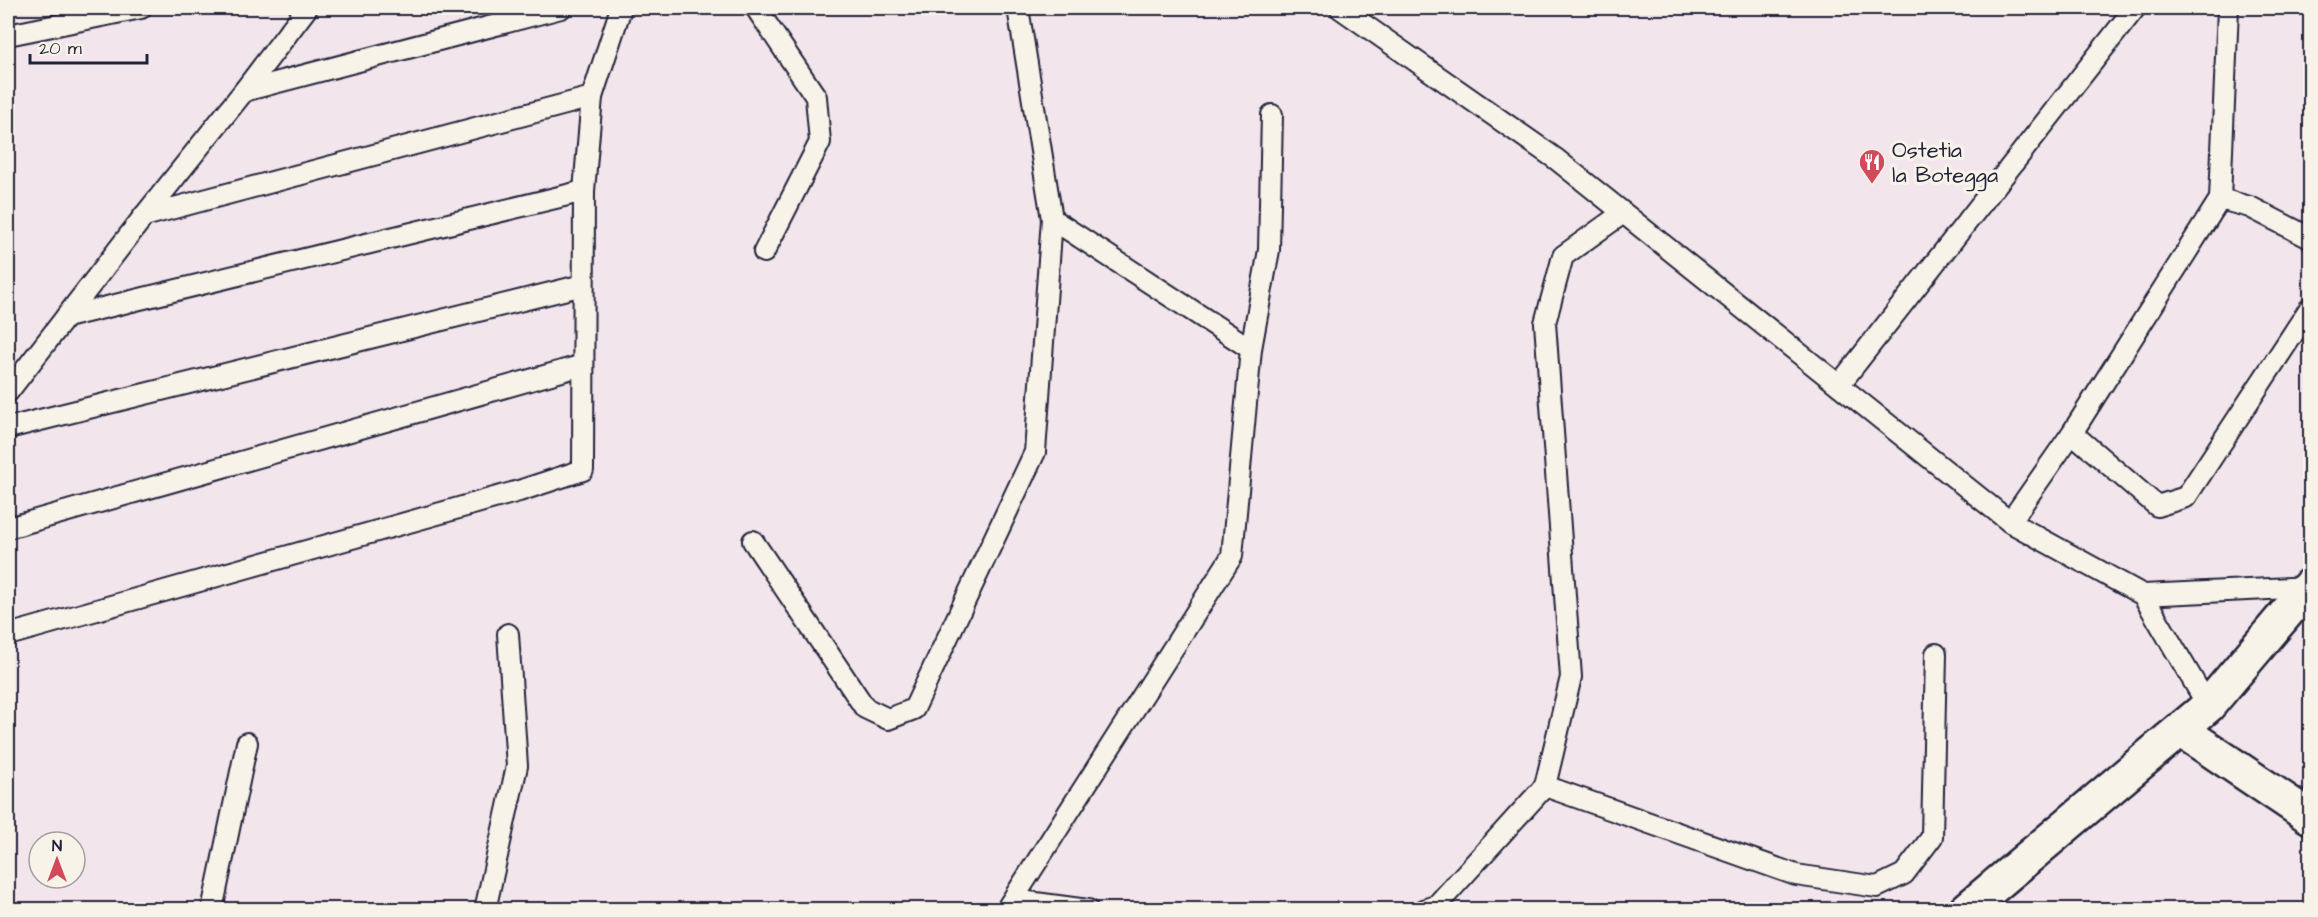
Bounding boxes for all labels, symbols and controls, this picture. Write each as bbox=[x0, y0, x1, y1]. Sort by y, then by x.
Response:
scale bar bbox=[30, 27, 147, 65]
text: 20 m bbox=[39, 36, 82, 61]
place label: Ostetia la Botegga bbox=[1892, 135, 1998, 192]
restaurant icon: Ostetia la Botegga bbox=[1857, 147, 1887, 185]
north arrow bbox=[27, 830, 87, 890]
text: N bbox=[52, 835, 62, 857]

